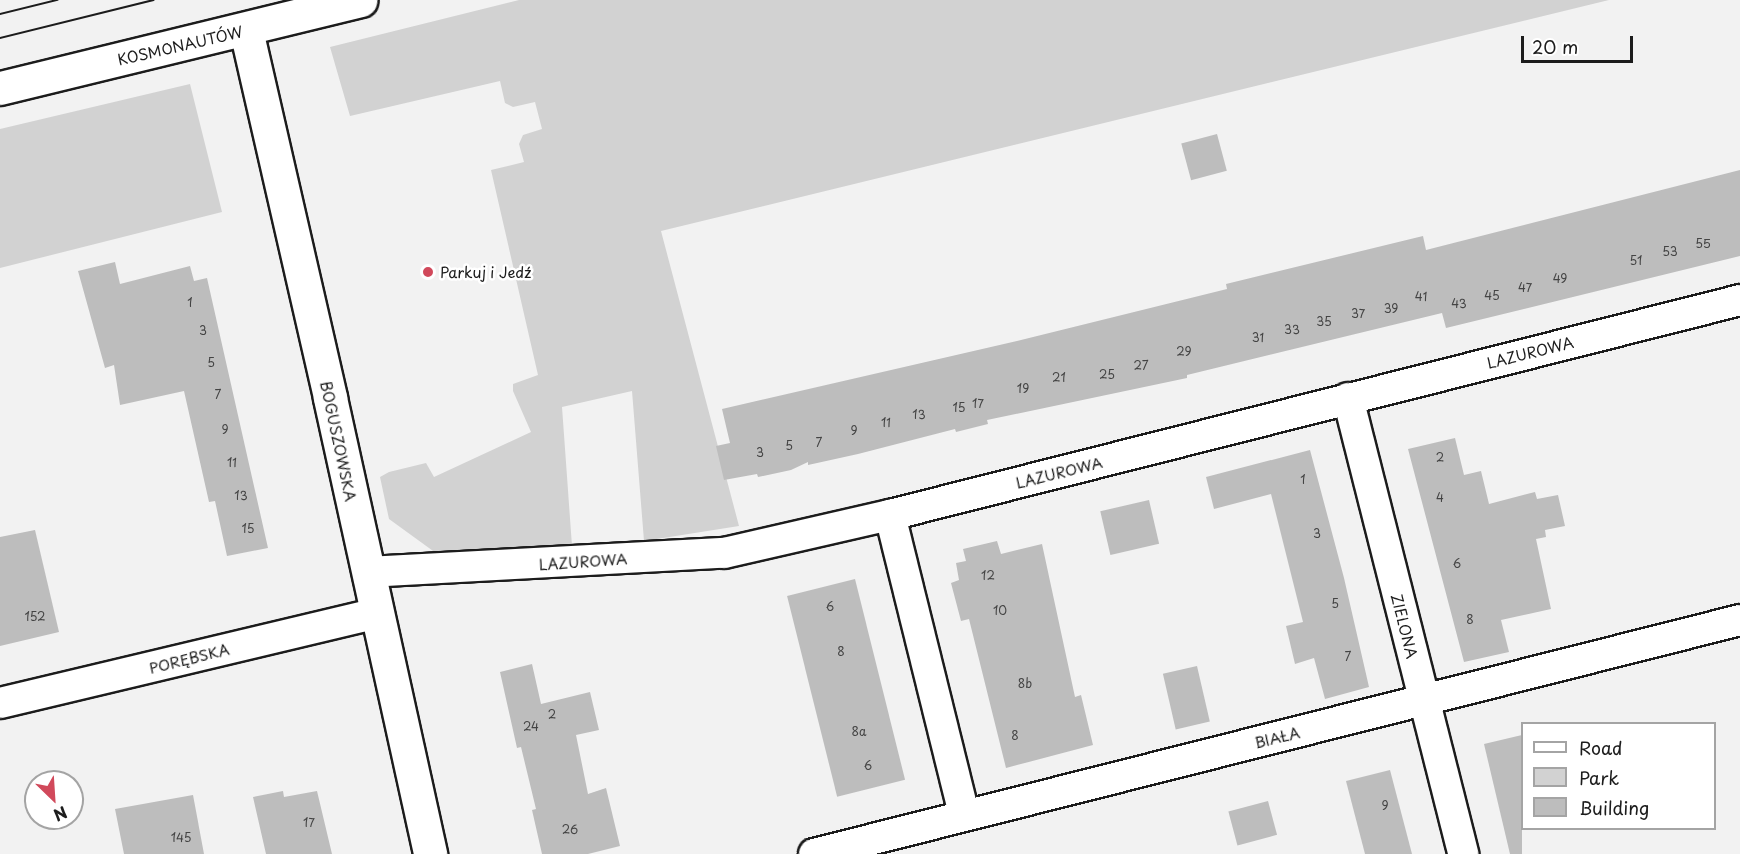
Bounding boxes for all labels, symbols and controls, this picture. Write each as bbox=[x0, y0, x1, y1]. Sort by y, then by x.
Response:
street label: KOSMONAUTÓW bbox=[116, 22, 244, 68]
scale bar bbox=[1524, 24, 1636, 62]
text: 20 m bbox=[1532, 33, 1578, 60]
house number: 55 bbox=[1695, 237, 1711, 251]
house number: 53 bbox=[1662, 245, 1678, 259]
house number: 51 bbox=[1630, 254, 1642, 268]
place label: Parkuj i Jedź bbox=[440, 263, 532, 281]
marker: Parkuj i Jedź bbox=[421, 265, 435, 279]
house number: 49 bbox=[1553, 272, 1567, 286]
house number: 47 bbox=[1518, 281, 1532, 295]
house number: 45 bbox=[1484, 289, 1500, 303]
house number: 41 bbox=[1415, 290, 1427, 304]
house number: 1 bbox=[187, 296, 193, 310]
house number: 43 bbox=[1451, 297, 1467, 311]
house number: 39 bbox=[1384, 302, 1398, 316]
house number: 37 bbox=[1351, 307, 1365, 321]
house number: 35 bbox=[1316, 315, 1332, 329]
house number: 33 bbox=[1284, 323, 1300, 337]
house number: 3 bbox=[199, 324, 207, 338]
house number: 31 bbox=[1252, 331, 1264, 345]
street label: LAZUROWA bbox=[1485, 333, 1575, 371]
house number: 29 bbox=[1176, 345, 1192, 359]
house number: 5 bbox=[207, 356, 215, 370]
house number: 27 bbox=[1134, 359, 1148, 373]
house number: 25 bbox=[1099, 368, 1115, 382]
house number: 21 bbox=[1052, 371, 1066, 385]
street label: BOGUSZOWSKA bbox=[317, 379, 361, 503]
house number: 19 bbox=[1017, 382, 1029, 396]
house number: 7 bbox=[215, 388, 221, 402]
house number: 17 bbox=[972, 397, 984, 411]
house number: 15 bbox=[952, 401, 966, 415]
house number: 13 bbox=[912, 408, 926, 422]
house number: 11 bbox=[881, 416, 891, 430]
house number: 9 bbox=[221, 423, 229, 437]
house number: 9 bbox=[850, 424, 858, 438]
house number: 7 bbox=[816, 436, 822, 450]
house number: 5 bbox=[785, 439, 793, 453]
house number: 3 bbox=[756, 446, 764, 460]
house number: 2 bbox=[1436, 451, 1444, 465]
street label: LAZUROWA bbox=[1014, 453, 1104, 491]
house number: 11 bbox=[227, 456, 237, 470]
house number: 1 bbox=[1300, 473, 1306, 487]
house number: 13 bbox=[234, 489, 248, 503]
house number: 4 bbox=[1436, 491, 1444, 505]
house number: 15 bbox=[241, 522, 255, 536]
house number: 3 bbox=[1313, 527, 1321, 541]
street label: LAZUROWA bbox=[538, 549, 628, 573]
house number: 6 bbox=[1453, 557, 1461, 571]
house number: 12 bbox=[981, 569, 995, 583]
street label: ZIELONA bbox=[1388, 592, 1422, 660]
house number: 5 bbox=[1331, 597, 1339, 611]
house number: 6 bbox=[826, 600, 834, 614]
house number: 10 bbox=[993, 604, 1007, 618]
house number: 152 bbox=[24, 610, 46, 624]
house number: 8 bbox=[1466, 613, 1474, 627]
street label: PORĘBSKA bbox=[147, 639, 231, 677]
house number: 8 bbox=[837, 645, 845, 659]
house number: 7 bbox=[1345, 650, 1351, 664]
house number: 8b bbox=[1018, 677, 1032, 691]
house number: 2 bbox=[548, 708, 556, 722]
house number: 24 bbox=[523, 720, 539, 734]
legend bbox=[1521, 722, 1716, 830]
street label: BIAŁA bbox=[1252, 723, 1302, 751]
house number: 8a bbox=[852, 725, 866, 739]
house number: 8 bbox=[1011, 729, 1019, 743]
text: Road bbox=[1579, 734, 1623, 761]
house number: 6 bbox=[864, 759, 872, 773]
text: Park bbox=[1579, 764, 1619, 791]
north arrow bbox=[24, 770, 84, 830]
text: Building bbox=[1579, 794, 1649, 821]
house number: 9 bbox=[1381, 799, 1389, 813]
text: N bbox=[50, 801, 72, 828]
house number: 17 bbox=[303, 816, 315, 830]
house number: 26 bbox=[562, 823, 578, 837]
house number: 145 bbox=[171, 831, 191, 845]

